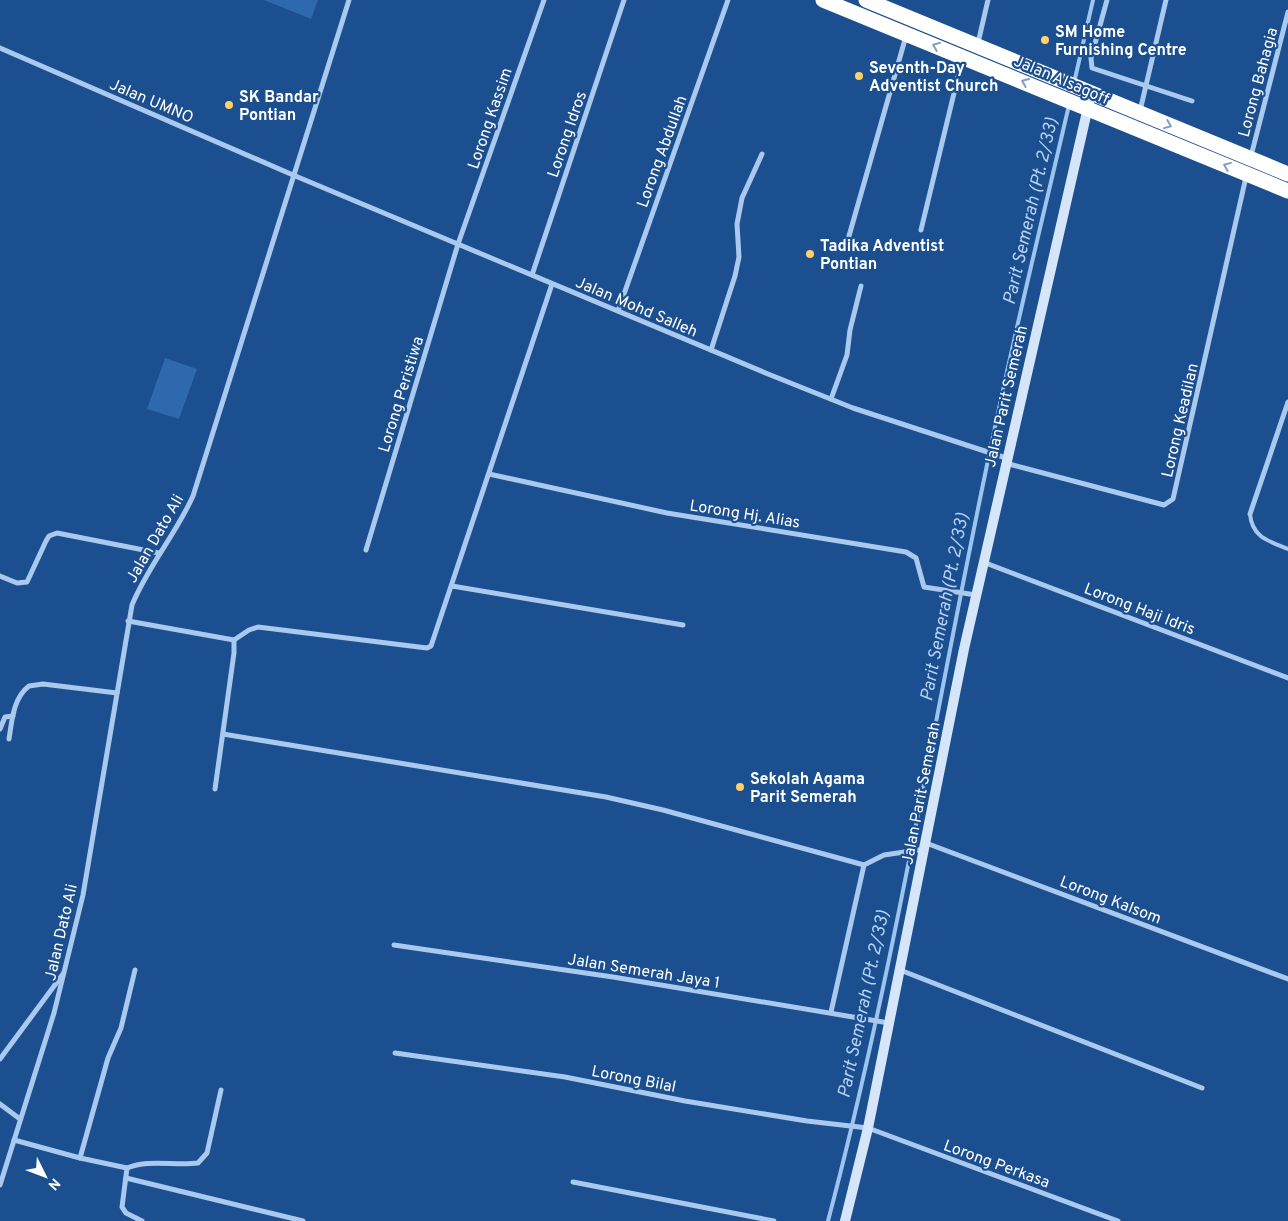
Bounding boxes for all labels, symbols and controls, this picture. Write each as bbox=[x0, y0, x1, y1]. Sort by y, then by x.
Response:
place label: SM Home Furnishing Centre bbox=[1055, 23, 1187, 61]
street label: Lorong Bahagia bbox=[1235, 25, 1283, 140]
marker: SM Home Furnishing Centre bbox=[1039, 34, 1051, 46]
one-way arrow bbox=[933, 42, 941, 52]
street label: Jalan Alsagoff bbox=[1010, 52, 1112, 110]
place label: Seventh-Day Adventist Church bbox=[869, 59, 998, 97]
street label: Lorong Kassim bbox=[464, 65, 518, 172]
marker: Seventh-Day Adventist Church bbox=[853, 70, 865, 82]
street label: Jalan UMNO bbox=[106, 75, 196, 129]
one-way arrow bbox=[1021, 77, 1029, 87]
place label: SK Bandar Pontian bbox=[239, 88, 319, 126]
street label: Lorong Idros bbox=[544, 89, 592, 181]
street label: Lorong Abdullah bbox=[633, 93, 692, 210]
marker: SK Bandar Pontian bbox=[223, 99, 235, 111]
water label: Parit Semerah (Pt. 2/33) bbox=[999, 116, 1064, 307]
one-way arrow bbox=[1163, 119, 1172, 130]
one-way arrow bbox=[1223, 161, 1232, 172]
place label: Tadika Adventist Pontian bbox=[820, 237, 944, 275]
marker: Tadika Adventist Pontian bbox=[804, 248, 816, 260]
street label: Jalan Mohd Salleh bbox=[572, 273, 700, 343]
street label: Jalan Parit Semerah bbox=[981, 324, 1033, 469]
street label: Lorong Peristiwa bbox=[375, 334, 429, 455]
street label: Lorong Keadilan bbox=[1158, 361, 1204, 480]
street label: Jalan Dato Ali bbox=[122, 491, 189, 587]
street label: Lorong Hj. Alias bbox=[688, 496, 801, 534]
water label: Parit Semerah (Pt. 2/33) bbox=[916, 511, 975, 703]
street label: Lorong Haji Idris bbox=[1081, 580, 1198, 640]
street label: Jalan Parit Semerah bbox=[898, 720, 946, 867]
place label: Sekolah Agama Parit Semerah bbox=[750, 770, 865, 808]
marker: Sekolah Agama Parit Semerah bbox=[734, 781, 746, 793]
street label: Lorong Kalsom bbox=[1057, 872, 1164, 929]
street label: Jalan Dato Ali bbox=[41, 882, 83, 983]
water label: Parit Semerah (Pt. 2/33) bbox=[833, 908, 896, 1100]
street label: Jalan Semerah Jaya 1 bbox=[566, 950, 721, 994]
street label: Lorong Bilal bbox=[590, 1062, 678, 1098]
street label: Lorong Perkasa bbox=[940, 1136, 1052, 1193]
north arrow bbox=[20, 1151, 70, 1201]
text: N bbox=[44, 1174, 63, 1193]

